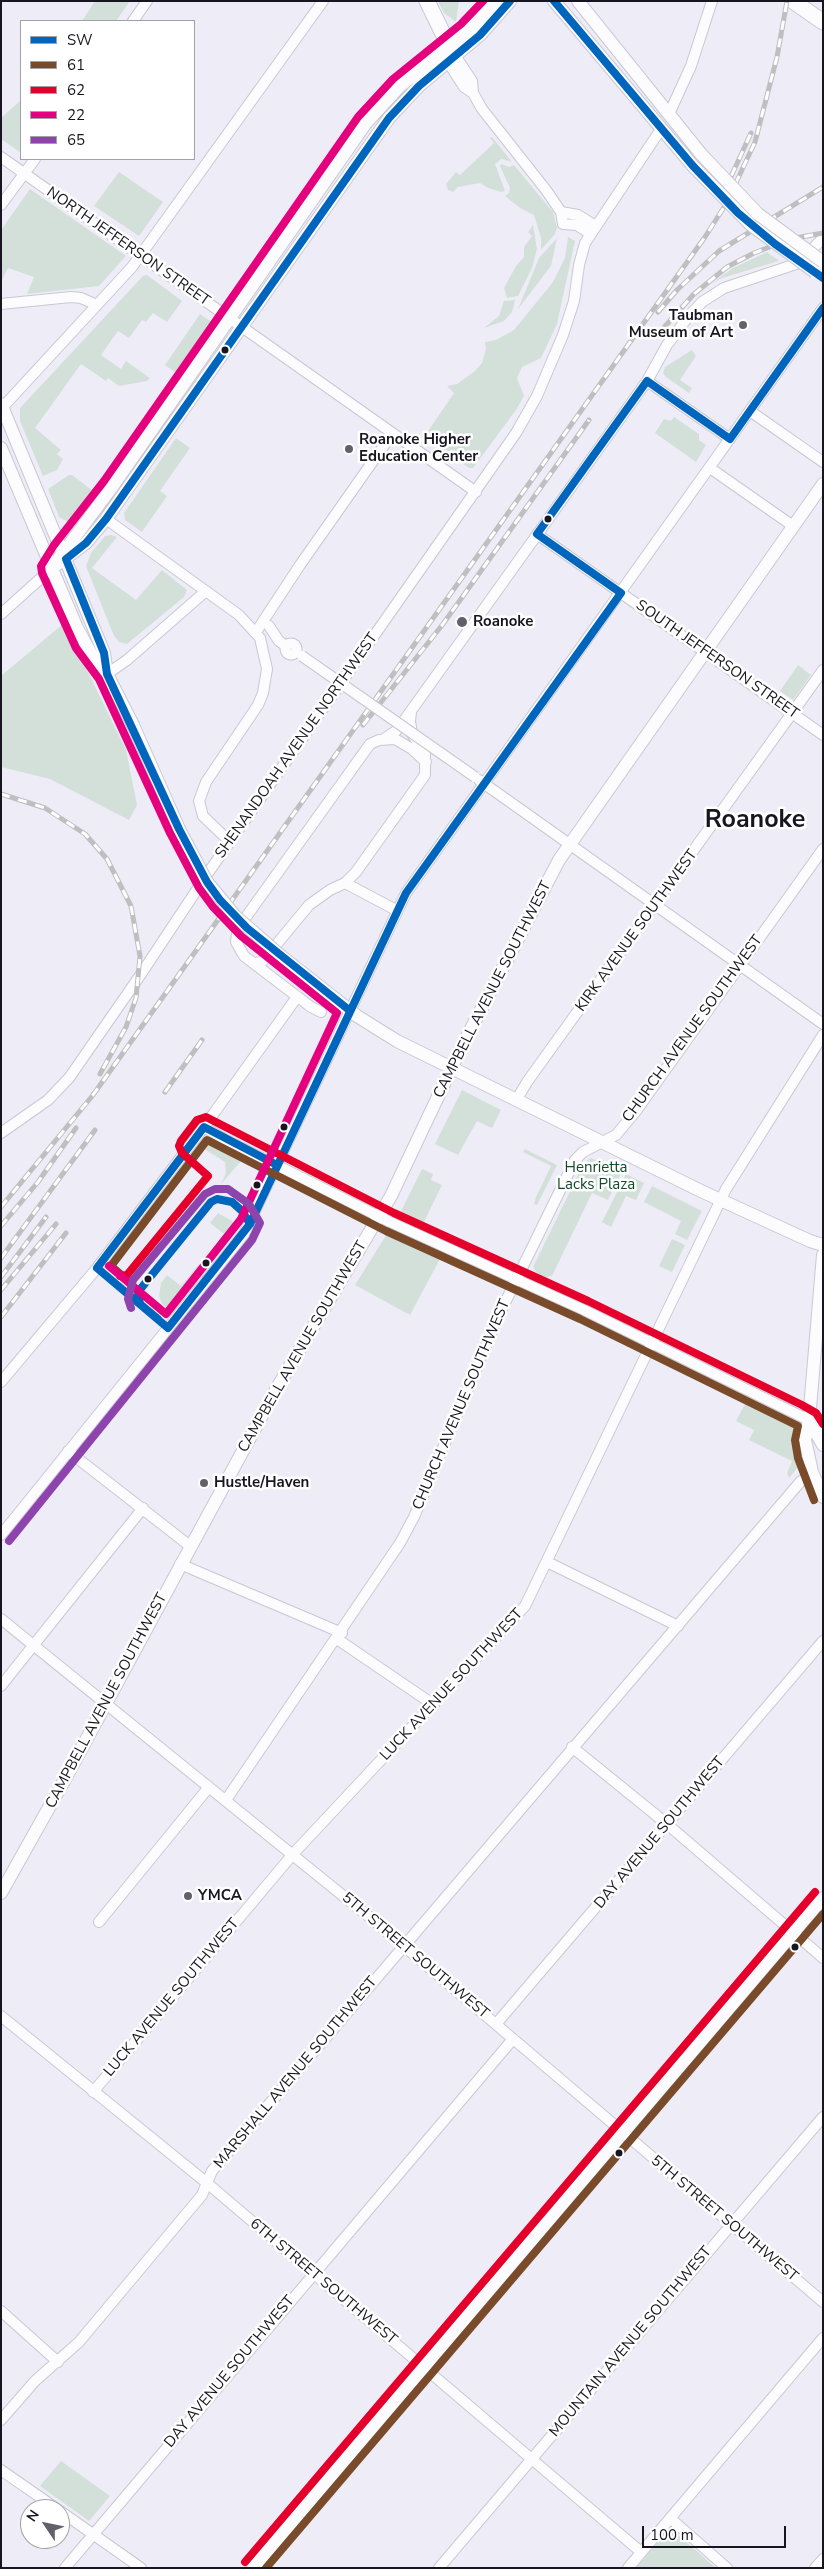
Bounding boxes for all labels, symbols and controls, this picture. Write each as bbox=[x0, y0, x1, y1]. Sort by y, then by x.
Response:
legend bbox=[20, 20, 195, 160]
text: SW bbox=[67, 30, 93, 50]
text: 61 bbox=[67, 55, 85, 75]
text: 62 bbox=[67, 80, 85, 100]
text: 22 bbox=[67, 105, 85, 125]
text: 65 bbox=[67, 130, 85, 150]
street label: NORTH JEFFERSON STREET bbox=[43, 184, 213, 310]
place label: Taubman Museum of Art bbox=[629, 307, 733, 342]
marker: Taubman Museum of Art bbox=[737, 319, 749, 331]
unlabelled marker bbox=[220, 345, 230, 355]
place label: Roanoke Higher Education Center bbox=[359, 431, 478, 466]
marker: Roanoke Higher Education Center bbox=[343, 443, 355, 455]
unlabelled marker bbox=[543, 514, 553, 524]
street label: SOUTH JEFFERSON STREET bbox=[632, 597, 802, 723]
place label: Roanoke bbox=[473, 613, 533, 631]
marker: Roanoke bbox=[455, 615, 469, 629]
street label: SHENANDOAH AVENUE NORTHWEST bbox=[212, 630, 382, 862]
district label: Roanoke bbox=[705, 806, 805, 836]
street label: KIRK AVENUE SOUTHWEST bbox=[572, 847, 702, 1015]
street label: CAMPBELL AVENUE SOUTHWEST bbox=[430, 878, 556, 1102]
street label: CHURCH AVENUE SOUTHWEST bbox=[619, 932, 767, 1126]
unlabelled marker bbox=[279, 1122, 289, 1132]
park label: Henrietta Lacks Plaza bbox=[557, 1159, 635, 1194]
unlabelled marker bbox=[252, 1180, 262, 1190]
street label: CAMPBELL AVENUE SOUTHWEST bbox=[235, 1238, 371, 1456]
unlabelled marker bbox=[201, 1258, 211, 1268]
unlabelled marker bbox=[143, 1274, 153, 1284]
street label: CHURCH AVENUE SOUTHWEST bbox=[409, 1297, 515, 1513]
place label: Hustle/Haven bbox=[214, 1474, 309, 1492]
marker: Hustle/Haven bbox=[198, 1477, 210, 1489]
street label: CAMPBELL AVENUE SOUTHWEST bbox=[42, 1590, 172, 1812]
street label: LUCK AVENUE SOUTHWEST bbox=[377, 1605, 527, 1765]
street label: DAY AVENUE SOUTHWEST bbox=[591, 1753, 729, 1913]
place label: YMCA bbox=[198, 1887, 242, 1905]
street label: 5TH STREET SOUTHWEST bbox=[338, 1889, 492, 2023]
marker: YMCA bbox=[182, 1890, 194, 1902]
street label: LUCK AVENUE SOUTHWEST bbox=[100, 1915, 244, 2081]
unlabelled marker bbox=[790, 1942, 800, 1952]
street label: MARSHALL AVENUE SOUTHWEST bbox=[211, 1974, 381, 2172]
unlabelled marker bbox=[614, 2148, 624, 2158]
street label: 5TH STREET SOUTHWEST bbox=[647, 2152, 801, 2286]
street label: 6TH STREET SOUTHWEST bbox=[246, 2215, 400, 2349]
street label: MOUNTAIN AVENUE SOUTHWEST bbox=[546, 2243, 716, 2441]
street label: DAY AVENUE SOUTHWEST bbox=[161, 2292, 299, 2452]
north arrow bbox=[20, 2499, 70, 2549]
text: N bbox=[22, 2506, 44, 2526]
scale bar bbox=[644, 2516, 788, 2548]
text: 100 m bbox=[650, 2525, 694, 2545]

